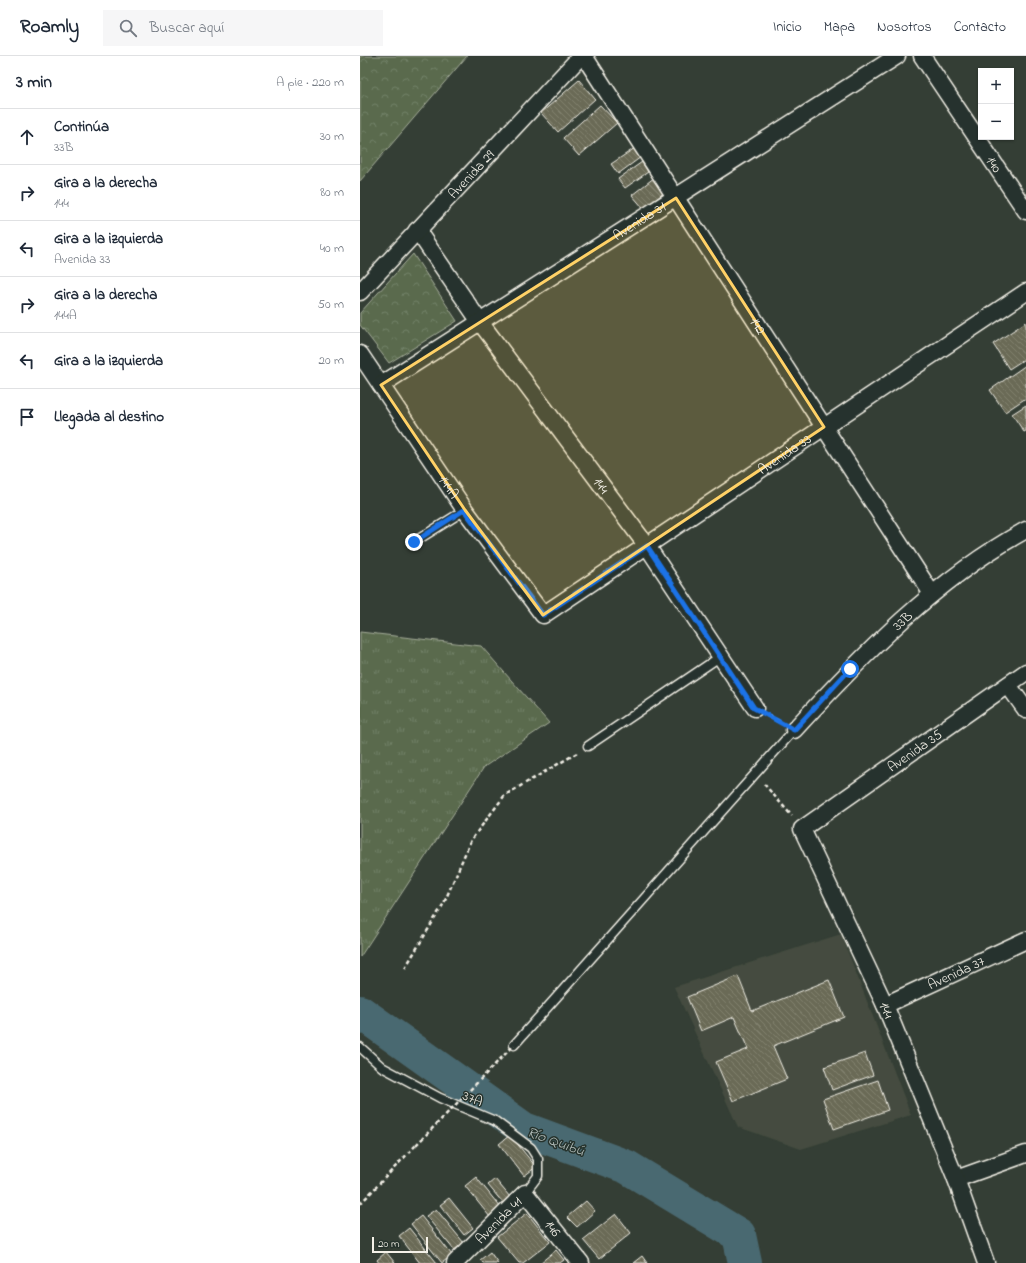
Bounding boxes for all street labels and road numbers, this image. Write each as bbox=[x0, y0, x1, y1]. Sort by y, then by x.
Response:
street label: Avenida 29 bbox=[444, 145, 501, 204]
street label: 140 bbox=[980, 152, 1006, 177]
street label: Avenida 31 bbox=[609, 197, 671, 247]
street label: 142 bbox=[744, 313, 771, 339]
street label: Avenida 33 bbox=[754, 429, 816, 481]
street label: 144A bbox=[433, 471, 464, 504]
street label: 144 bbox=[587, 473, 614, 499]
street label: 33B bbox=[888, 607, 918, 636]
street label: Avenida 35 bbox=[883, 725, 947, 778]
street label: Avenida 37 bbox=[925, 951, 989, 996]
street label: 144 bbox=[873, 999, 898, 1022]
street label: 37A bbox=[459, 1086, 486, 1113]
street label: Avenida 41 bbox=[471, 1192, 528, 1249]
street label: 146 bbox=[539, 1216, 565, 1242]

